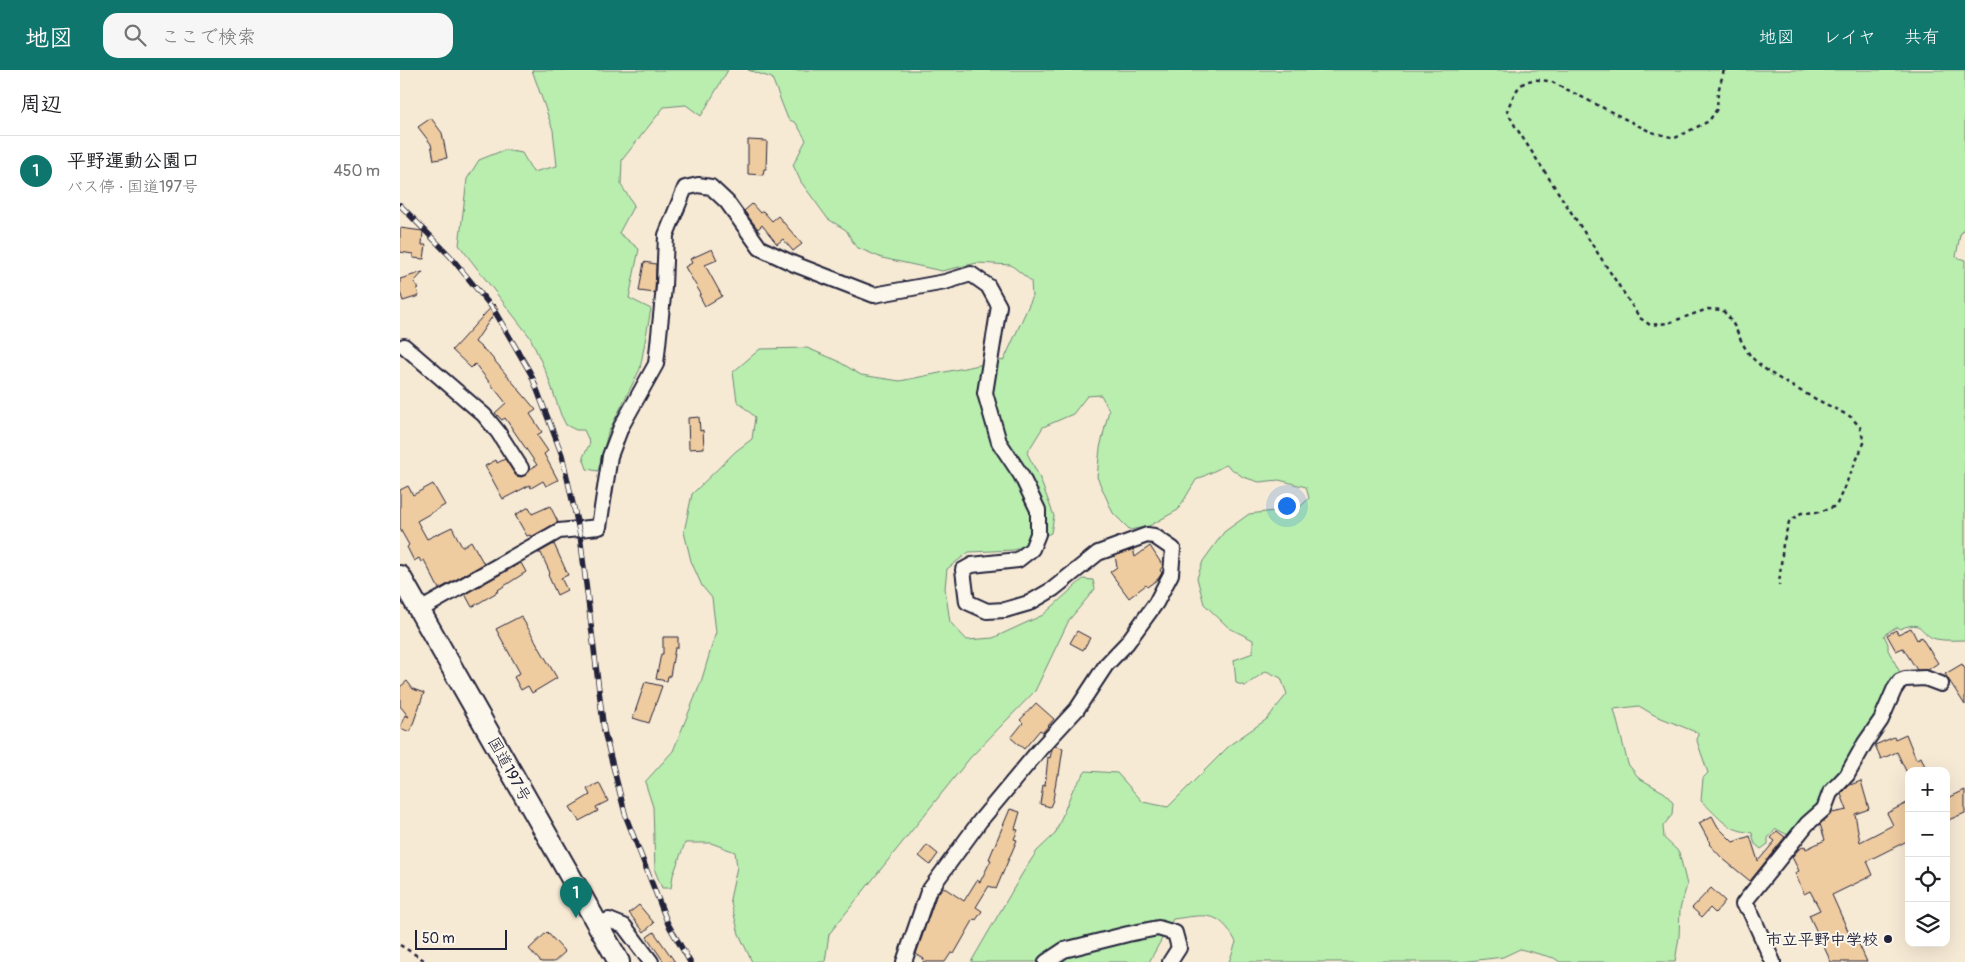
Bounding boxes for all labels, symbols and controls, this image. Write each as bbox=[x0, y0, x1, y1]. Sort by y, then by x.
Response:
search box bbox=[103, 13, 453, 58]
icon: search bbox=[121, 21, 149, 49]
text: 地図 bbox=[25, 24, 73, 53]
text: ここで検索 bbox=[161, 25, 256, 49]
text: 地図 bbox=[1759, 26, 1795, 49]
text: レイヤ bbox=[1823, 26, 1876, 49]
text: 共有 bbox=[1904, 26, 1940, 49]
text: 周辺 bbox=[20, 91, 62, 118]
text: 平野運動公園口 bbox=[67, 149, 200, 173]
text: 1 bbox=[33, 161, 39, 181]
text: 450 m bbox=[333, 161, 380, 181]
text: バス停 · 国道197号 bbox=[67, 177, 198, 197]
your location bbox=[1274, 493, 1300, 519]
street label: 国道197号 bbox=[483, 734, 535, 805]
map controls bbox=[1905, 767, 1950, 947]
button: + bbox=[1905, 767, 1950, 812]
button: − bbox=[1905, 812, 1950, 857]
button: locate bbox=[1905, 857, 1950, 902]
pin: 1 bbox=[560, 877, 592, 918]
button: layers bbox=[1905, 902, 1950, 947]
scale bar bbox=[415, 927, 508, 950]
text: 50 m bbox=[422, 930, 455, 947]
place label: 市立平野中学校 bbox=[1766, 930, 1878, 950]
marker: 市立平野中学校 bbox=[1882, 933, 1894, 945]

